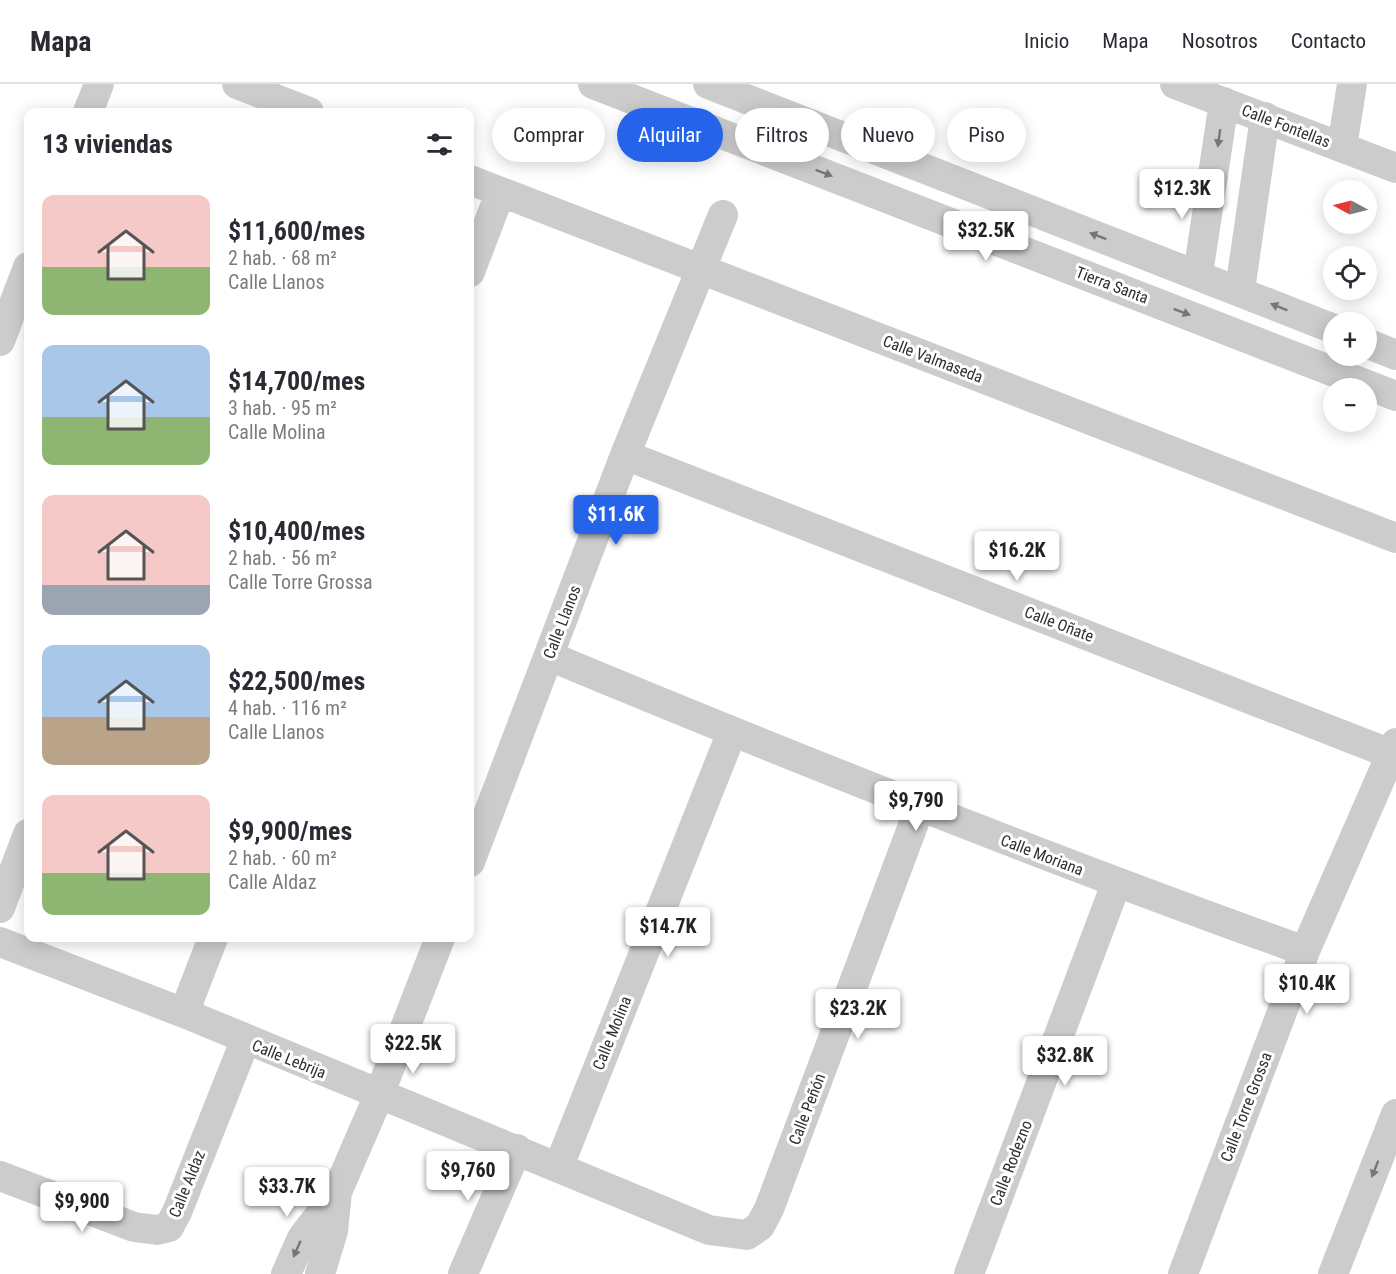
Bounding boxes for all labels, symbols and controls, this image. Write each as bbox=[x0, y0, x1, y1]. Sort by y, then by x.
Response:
text: Mapa bbox=[30, 25, 91, 58]
text: Inicio bbox=[1024, 29, 1069, 53]
text: Mapa bbox=[1102, 29, 1149, 53]
text: Nosotros bbox=[1182, 29, 1258, 53]
text: Contacto bbox=[1291, 29, 1366, 53]
street label: Calle Fontellas bbox=[1239, 100, 1333, 152]
chip: Comprar bbox=[492, 108, 605, 162]
chip: Alquilar bbox=[617, 108, 723, 162]
chip: Filtros bbox=[735, 108, 829, 162]
chip: Nuevo bbox=[841, 108, 935, 162]
chip: Piso bbox=[947, 108, 1026, 162]
icon: filters bbox=[423, 128, 456, 161]
one-way arrow bbox=[1215, 128, 1224, 147]
text: 13 viviendas bbox=[42, 129, 173, 159]
one-way arrow bbox=[815, 169, 833, 178]
pin: $12.3K bbox=[1133, 169, 1231, 220]
text: $12.3K bbox=[1153, 176, 1211, 200]
north arrow bbox=[1323, 180, 1377, 234]
map controls bbox=[1323, 180, 1377, 432]
pin: $32.5K bbox=[937, 211, 1035, 262]
text: $11,600/mes bbox=[228, 216, 365, 246]
text: $32.5K bbox=[957, 218, 1015, 242]
icon: home bbox=[90, 219, 162, 291]
one-way arrow bbox=[1089, 230, 1107, 240]
text: 2 hab. · 68 m² bbox=[228, 246, 337, 270]
button: locate bbox=[1323, 246, 1377, 300]
street label: Tierra Santa bbox=[1073, 262, 1151, 308]
text: Calle Llanos bbox=[228, 270, 325, 294]
one-way arrow bbox=[1270, 302, 1288, 312]
one-way arrow bbox=[1173, 308, 1191, 317]
button: + bbox=[1323, 312, 1377, 366]
street label: Calle Valmaseda bbox=[880, 331, 986, 387]
text: $14,700/mes bbox=[228, 366, 365, 396]
icon: home bbox=[90, 369, 162, 441]
button: − bbox=[1323, 378, 1377, 432]
text: 3 hab. · 95 m² bbox=[228, 396, 337, 420]
text: Calle Molina bbox=[228, 420, 326, 444]
pin: $11.6K bbox=[567, 495, 665, 546]
text: $11.6K bbox=[587, 502, 645, 526]
text: $10,400/mes bbox=[228, 516, 365, 546]
icon: home bbox=[90, 519, 162, 591]
pin: $16.2K bbox=[968, 531, 1066, 582]
text: $16.2K bbox=[988, 538, 1046, 562]
text: 2 hab. · 56 m² bbox=[228, 546, 337, 570]
text: Calle Torre Grossa bbox=[228, 570, 373, 594]
street label: Calle Llanos bbox=[539, 583, 585, 661]
street label: Calle Oñate bbox=[1022, 602, 1096, 646]
text: $22,500/mes bbox=[228, 666, 365, 696]
icon: home bbox=[90, 669, 162, 741]
text: 4 hab. · 116 m² bbox=[228, 696, 347, 720]
text: Calle Llanos bbox=[228, 720, 325, 744]
pin: $9,790 bbox=[867, 781, 965, 832]
text: $9,790 bbox=[888, 788, 944, 812]
text: $9,900/mes bbox=[228, 816, 352, 846]
icon: home bbox=[90, 819, 162, 891]
street label: Calle Moriana bbox=[998, 831, 1086, 879]
text: 2 hab. · 60 m² bbox=[228, 846, 337, 870]
text: Calle Aldaz bbox=[228, 870, 316, 894]
pin: $14.7K bbox=[619, 907, 717, 958]
text: $14.7K bbox=[639, 914, 697, 938]
pin: $10.4K bbox=[1258, 964, 1356, 1015]
text: $10.4K bbox=[1278, 971, 1336, 995]
pin: $23.2K bbox=[809, 989, 907, 1040]
street label: Calle Molina bbox=[589, 993, 635, 1073]
text: $23.2K bbox=[829, 996, 887, 1020]
pin: $22.5K bbox=[364, 1024, 462, 1075]
text: $22.5K bbox=[384, 1031, 442, 1055]
street label: Calle Lebrija bbox=[249, 1036, 329, 1082]
pin: $32.8K bbox=[1016, 1036, 1114, 1087]
text: $32.8K bbox=[1036, 1043, 1094, 1067]
street label: Calle Torre Grossa bbox=[1216, 1050, 1276, 1164]
street label: Calle Peñón bbox=[785, 1071, 829, 1147]
street label: Calle Rodezno bbox=[986, 1118, 1036, 1208]
street label: Calle Aldaz bbox=[165, 1148, 209, 1220]
pin: $9,760 bbox=[419, 1151, 517, 1202]
text: $9,760 bbox=[440, 1158, 496, 1182]
one-way arrow bbox=[1369, 1160, 1379, 1178]
pin: $33.7K bbox=[238, 1167, 336, 1218]
text: $33.7K bbox=[258, 1174, 316, 1198]
pin: $9,900 bbox=[33, 1182, 131, 1233]
text: $9,900 bbox=[54, 1189, 110, 1213]
one-way arrow bbox=[293, 1240, 302, 1257]

